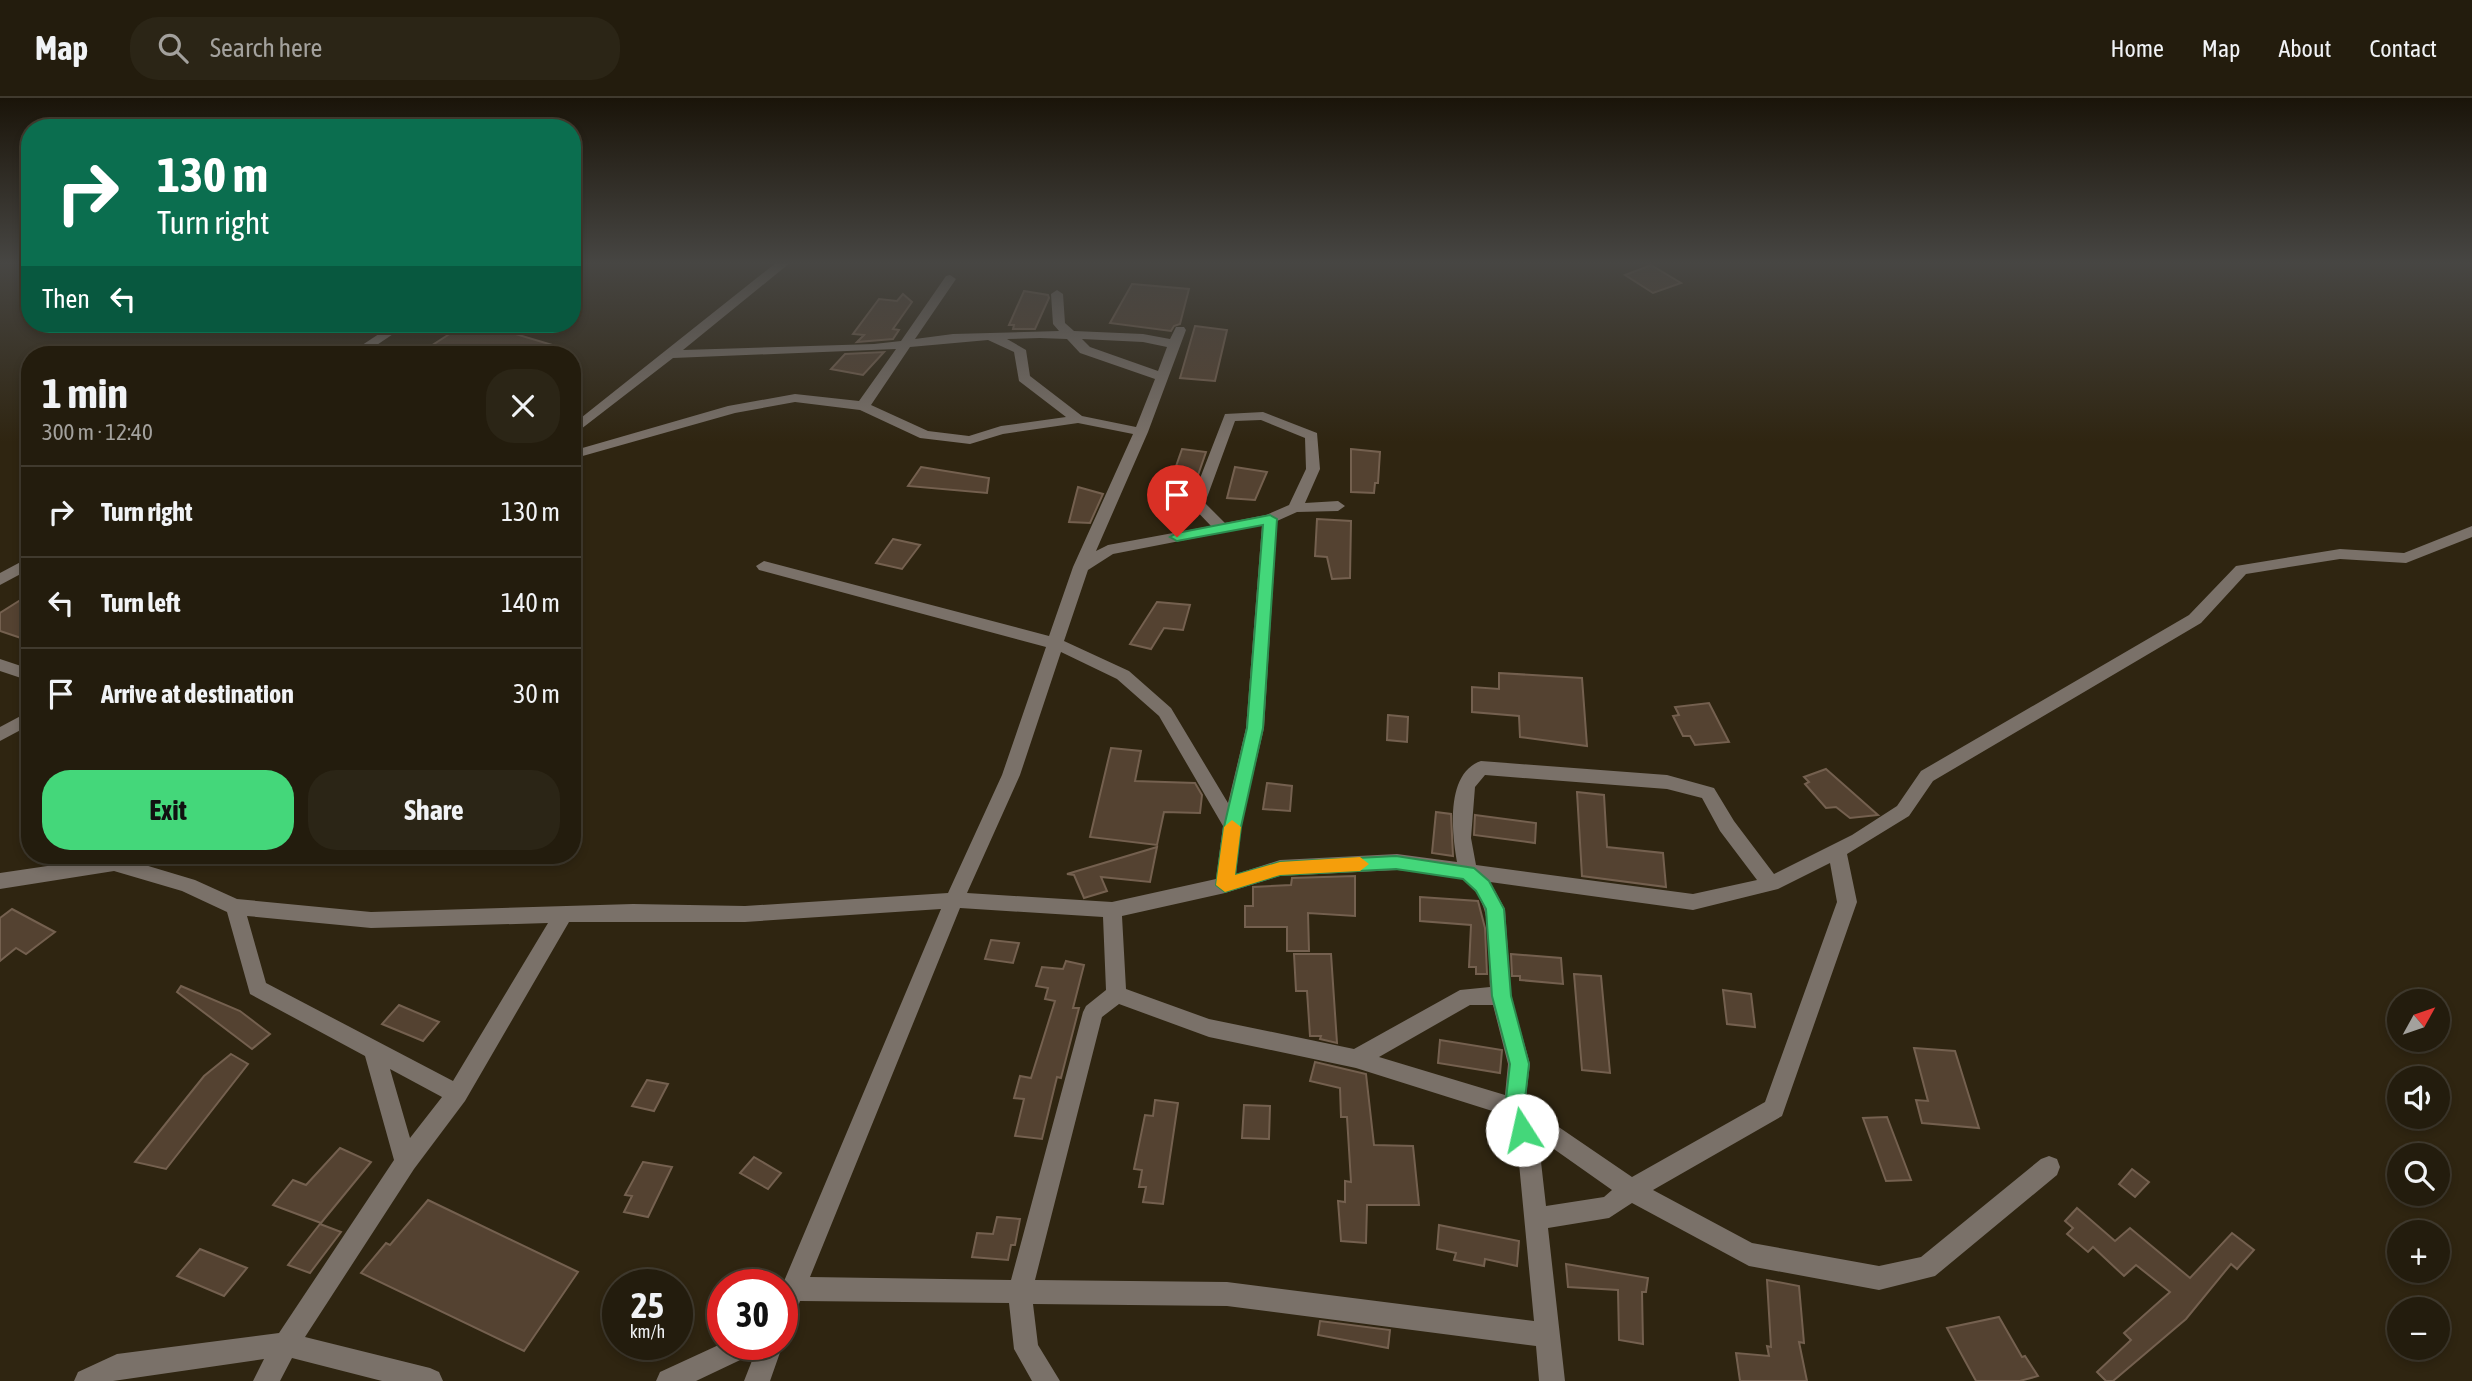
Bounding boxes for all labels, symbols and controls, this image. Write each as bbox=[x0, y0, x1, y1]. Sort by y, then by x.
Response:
search box bbox=[130, 17, 620, 80]
text: Map bbox=[35, 29, 88, 67]
icon: search bbox=[154, 29, 192, 67]
text: Search here bbox=[210, 33, 322, 63]
text: Home bbox=[2110, 35, 2164, 62]
text: Map bbox=[2202, 35, 2240, 62]
text: About bbox=[2278, 35, 2331, 62]
text: Contact bbox=[2369, 35, 2437, 62]
text: 130 m bbox=[157, 146, 268, 202]
icon: right bbox=[42, 147, 133, 238]
text: Turn right bbox=[157, 204, 270, 241]
icon: left bbox=[104, 280, 142, 318]
text: Then bbox=[42, 284, 90, 314]
text: 1 min bbox=[42, 369, 128, 417]
button: close bbox=[486, 369, 560, 443]
text: 300 m · 12:40 bbox=[42, 419, 153, 445]
pin bbox=[1147, 465, 1207, 537]
icon: arrive bbox=[1158, 476, 1196, 514]
icon: right bbox=[42, 493, 80, 531]
text: Turn right bbox=[101, 497, 192, 527]
text: 130 m bbox=[501, 497, 560, 527]
icon: left bbox=[42, 584, 80, 622]
text: Turn left bbox=[101, 588, 181, 618]
text: 140 m bbox=[501, 588, 560, 618]
icon: arrive bbox=[42, 675, 80, 713]
text: Arrive at destination bbox=[101, 679, 294, 709]
text: 30 m bbox=[513, 679, 560, 709]
button: Exit bbox=[42, 770, 294, 850]
button: Share bbox=[308, 770, 560, 850]
north arrow bbox=[2387, 989, 2450, 1052]
map controls bbox=[2387, 989, 2450, 1360]
button: sound bbox=[2387, 1066, 2450, 1129]
position arrow bbox=[1485, 1093, 1559, 1167]
button: search bbox=[2387, 1143, 2450, 1206]
button: + bbox=[2387, 1220, 2450, 1283]
speed limit sign: 30 bbox=[707, 1269, 798, 1360]
text: 25 bbox=[631, 1285, 664, 1325]
button: − bbox=[2387, 1297, 2450, 1360]
text: km/h bbox=[630, 1321, 665, 1342]

